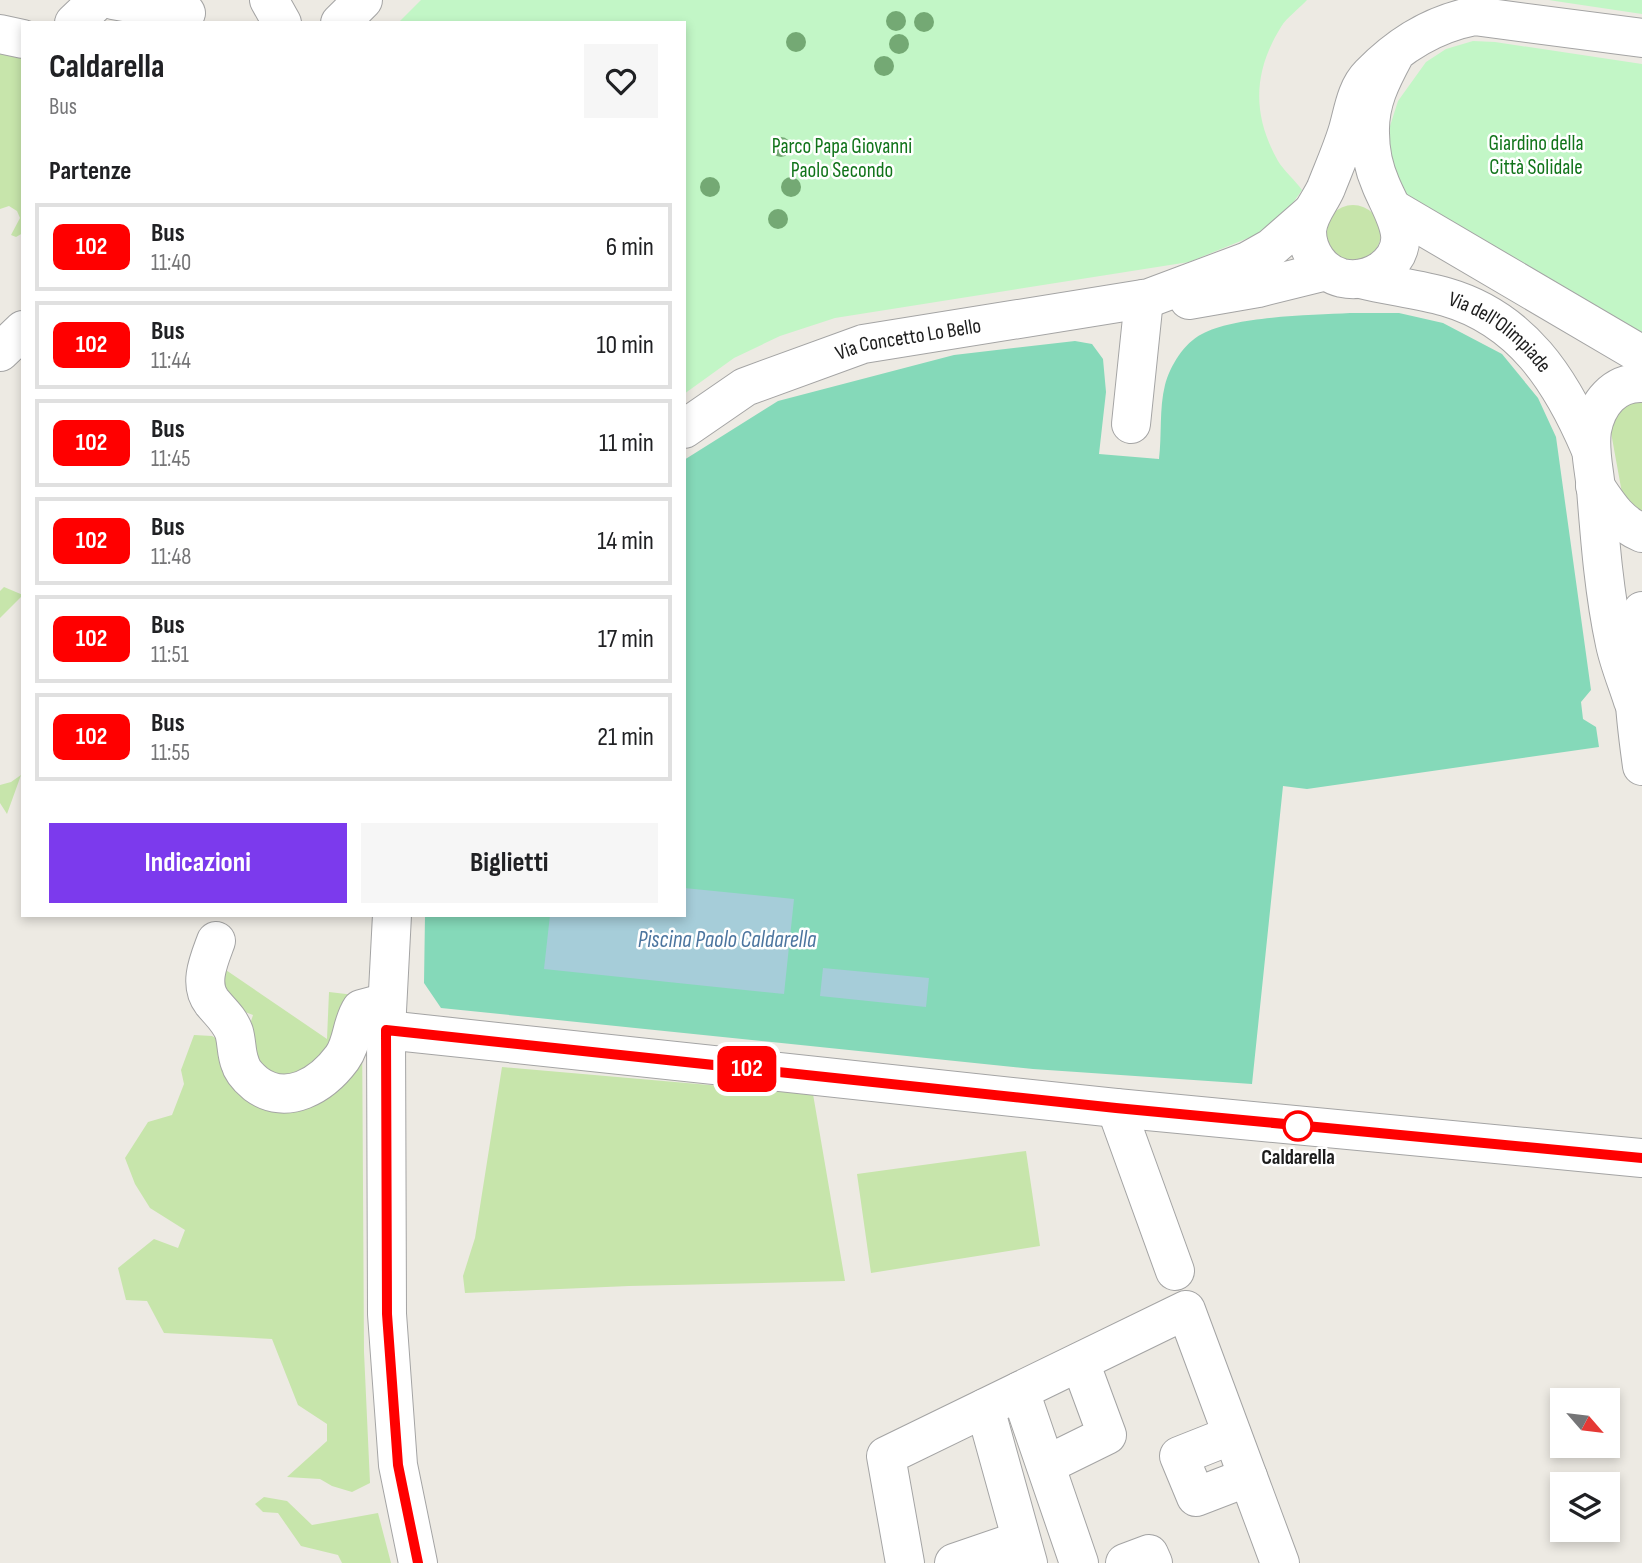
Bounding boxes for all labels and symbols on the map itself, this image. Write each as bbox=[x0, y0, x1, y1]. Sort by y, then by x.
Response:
park label: Giardino della Città Solidale bbox=[1488, 131, 1584, 180]
park label: Parco Papa Giovanni Paolo Secondo bbox=[772, 134, 912, 183]
street label: Via dell'Olimpiade bbox=[1445, 286, 1557, 377]
street label: Via Concetto Lo Bello bbox=[832, 313, 983, 366]
water label: Piscina Paolo Caldarella bbox=[638, 926, 817, 954]
line badge: 102 bbox=[707, 1046, 787, 1092]
marker: Caldarella bbox=[1283, 1111, 1313, 1141]
place label: Caldarella bbox=[1261, 1145, 1335, 1170]
north arrow bbox=[1550, 1388, 1620, 1458]

